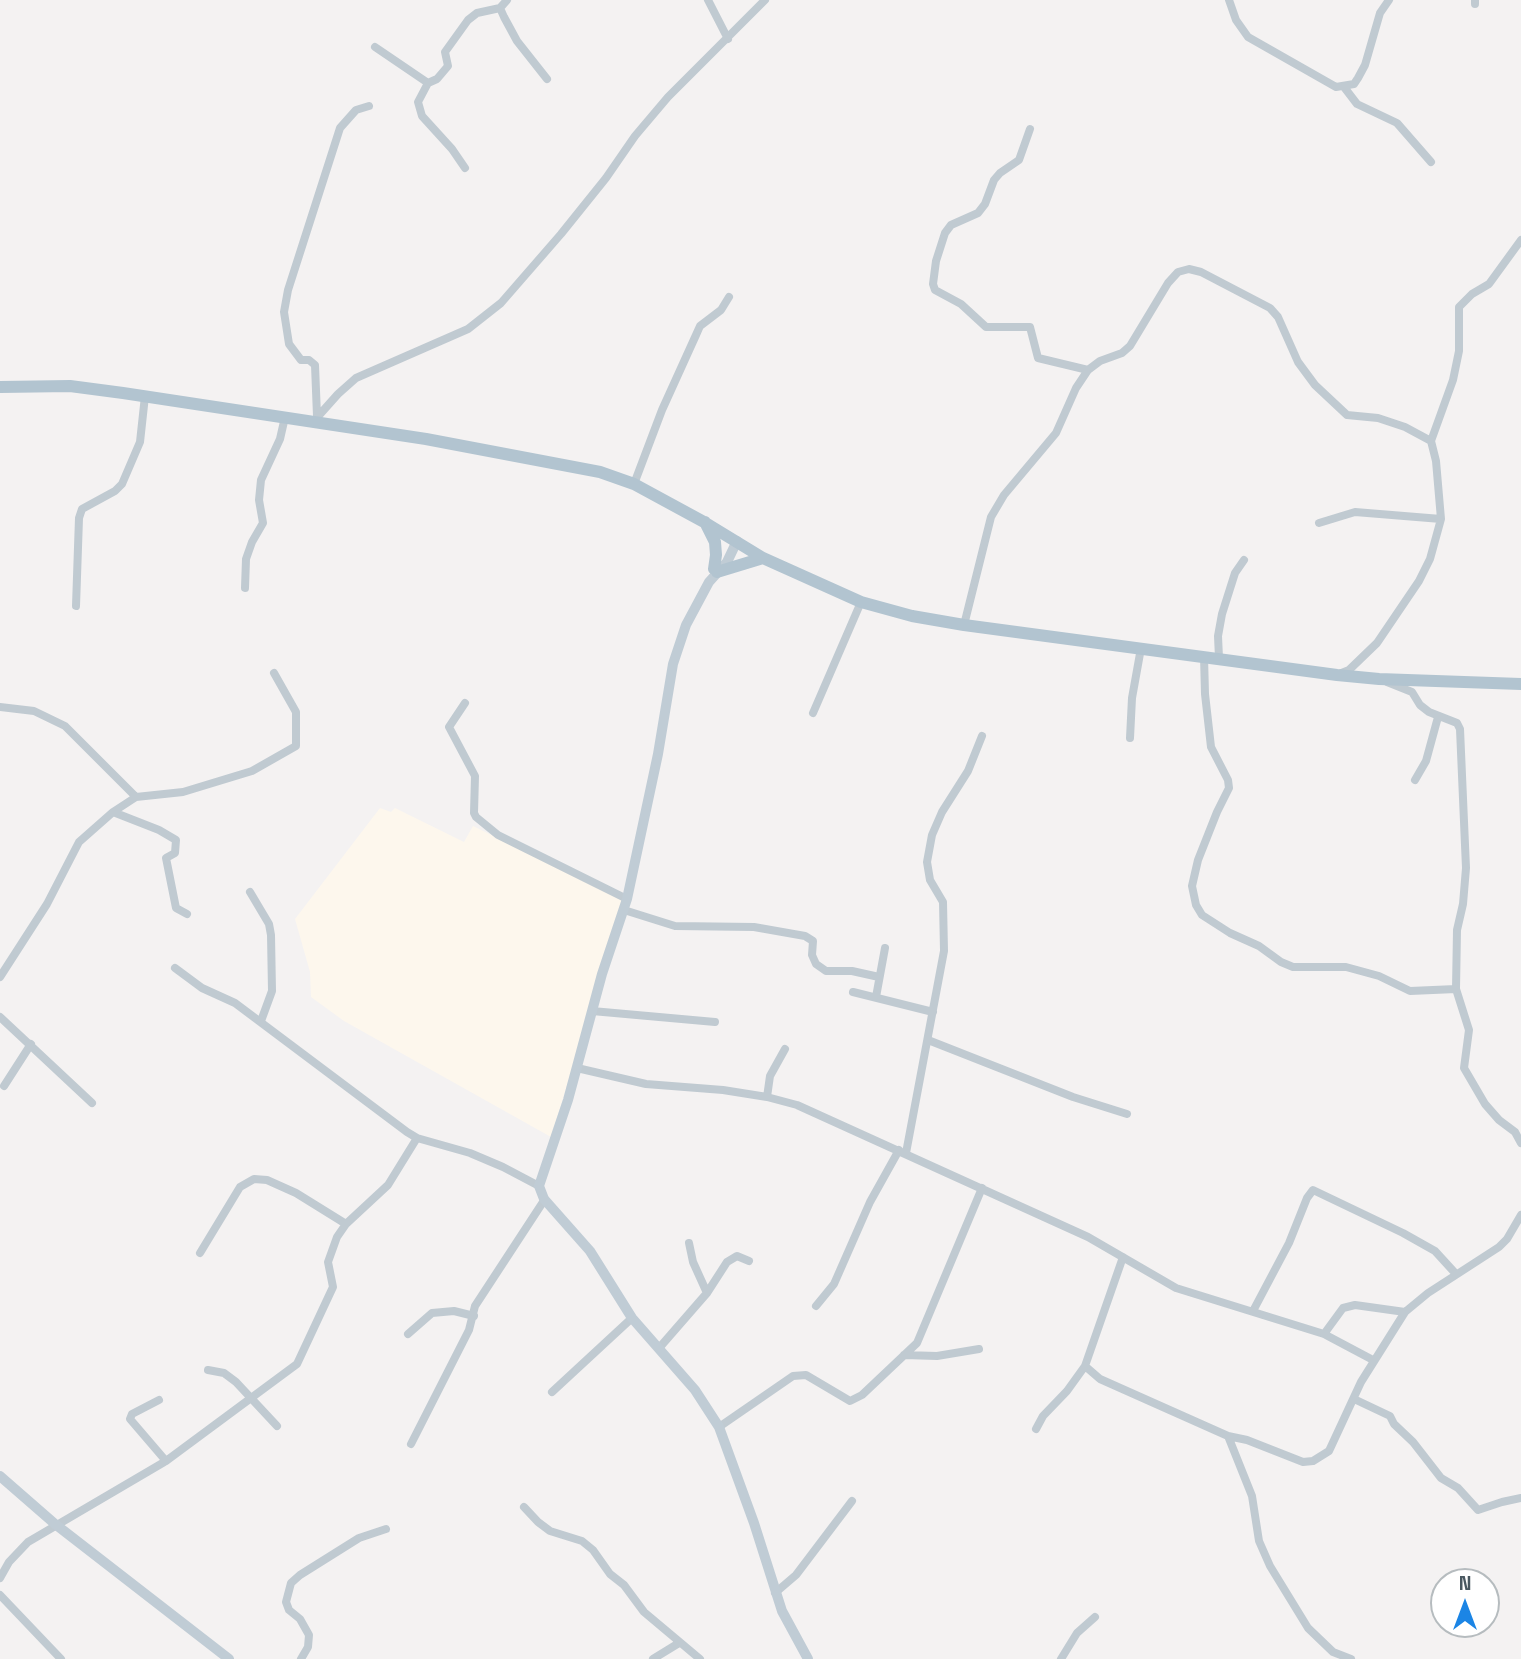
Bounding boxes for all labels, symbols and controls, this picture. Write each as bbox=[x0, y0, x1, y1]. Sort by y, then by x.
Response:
north arrow bbox=[1430, 1568, 1500, 1638]
text: N bbox=[1459, 1571, 1471, 1596]

